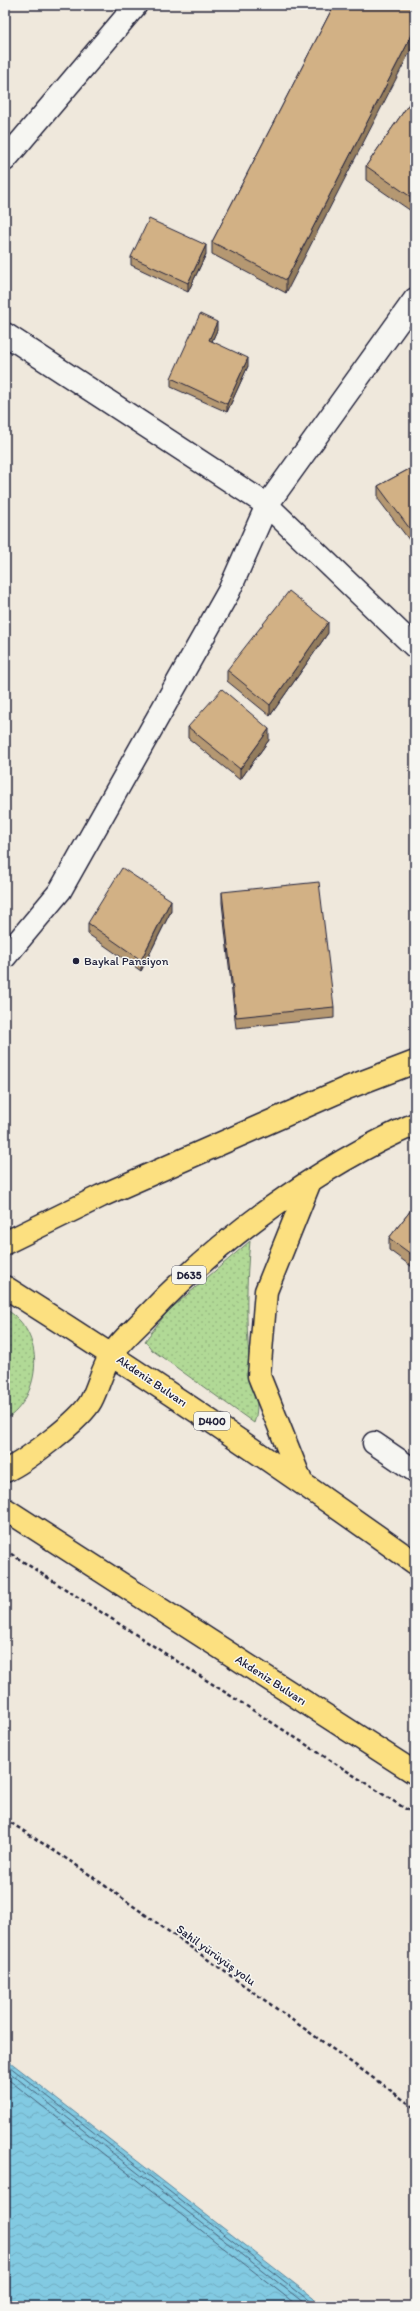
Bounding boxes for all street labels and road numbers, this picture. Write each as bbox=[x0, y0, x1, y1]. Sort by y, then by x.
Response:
road number: D635 bbox=[172, 1266, 206, 1284]
street label: Akdeniz Bulvarı bbox=[114, 1352, 190, 1410]
road number: D400 bbox=[194, 1412, 230, 1430]
street label: Akdeniz Bulvarı bbox=[233, 1652, 309, 1708]
street label: Sahil yürüyüş yolu bbox=[174, 1922, 259, 1989]

